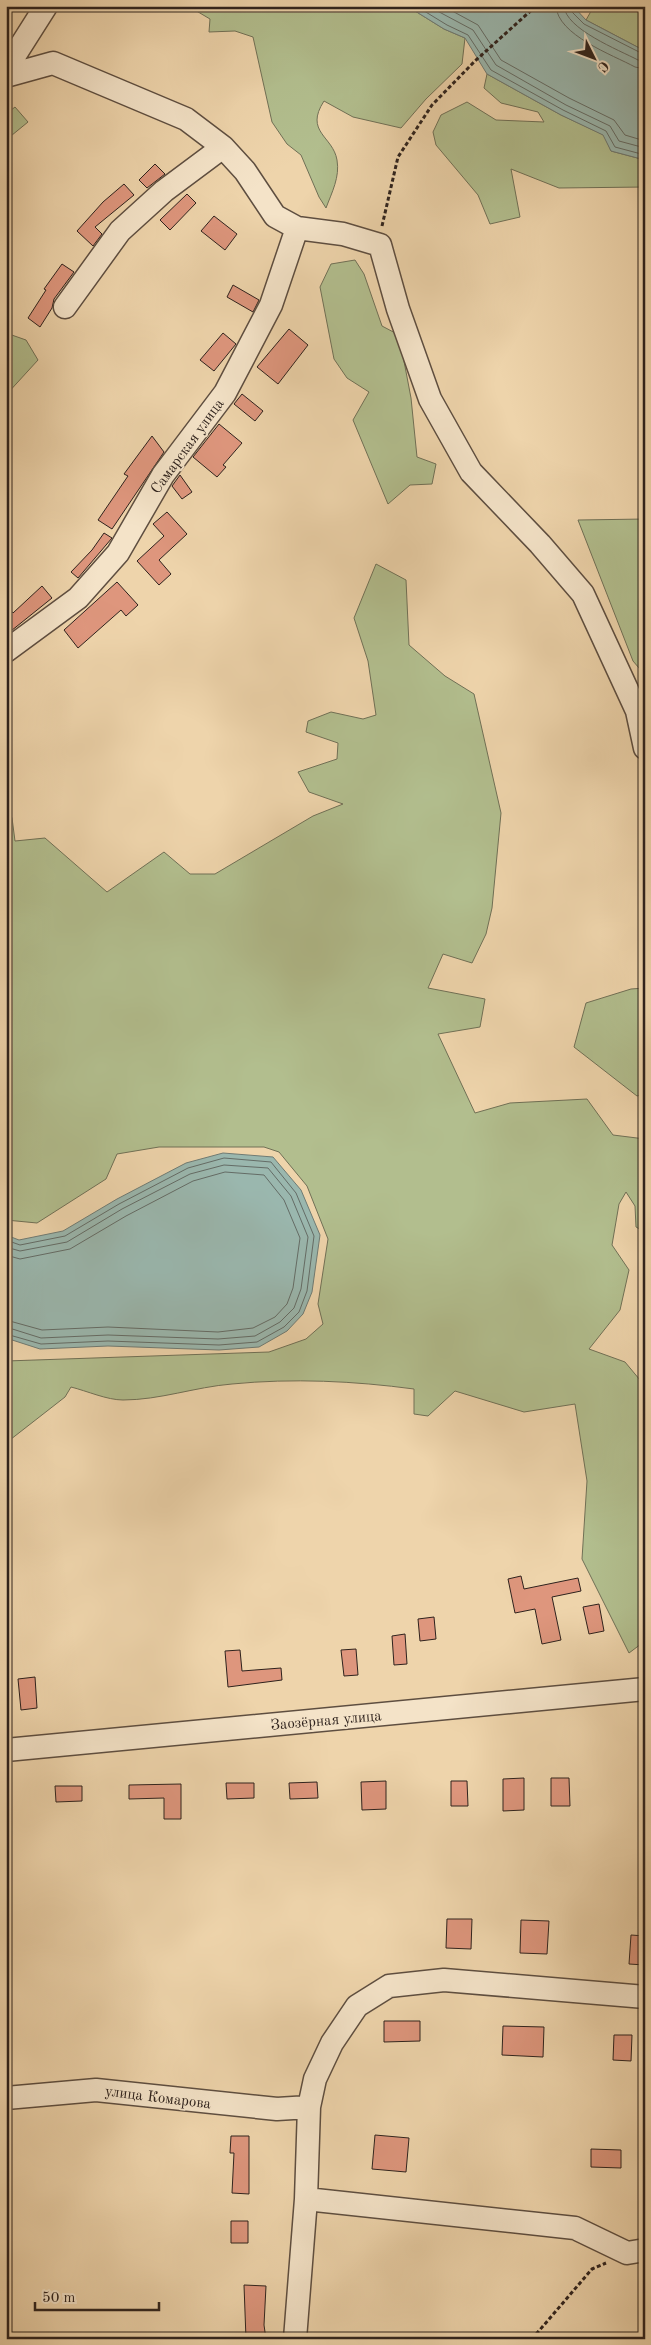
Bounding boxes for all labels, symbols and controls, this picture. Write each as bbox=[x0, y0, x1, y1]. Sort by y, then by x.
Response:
north arrow bbox=[568, 32, 618, 82]
text: С bbox=[595, 58, 611, 74]
street label: Самарская улица bbox=[149, 396, 228, 497]
street label: Заозёрная улица bbox=[270, 1709, 383, 1734]
street label: улица Комарова bbox=[104, 2085, 212, 2113]
scale bar bbox=[35, 2280, 159, 2312]
text: 50 m bbox=[42, 2291, 76, 2306]

